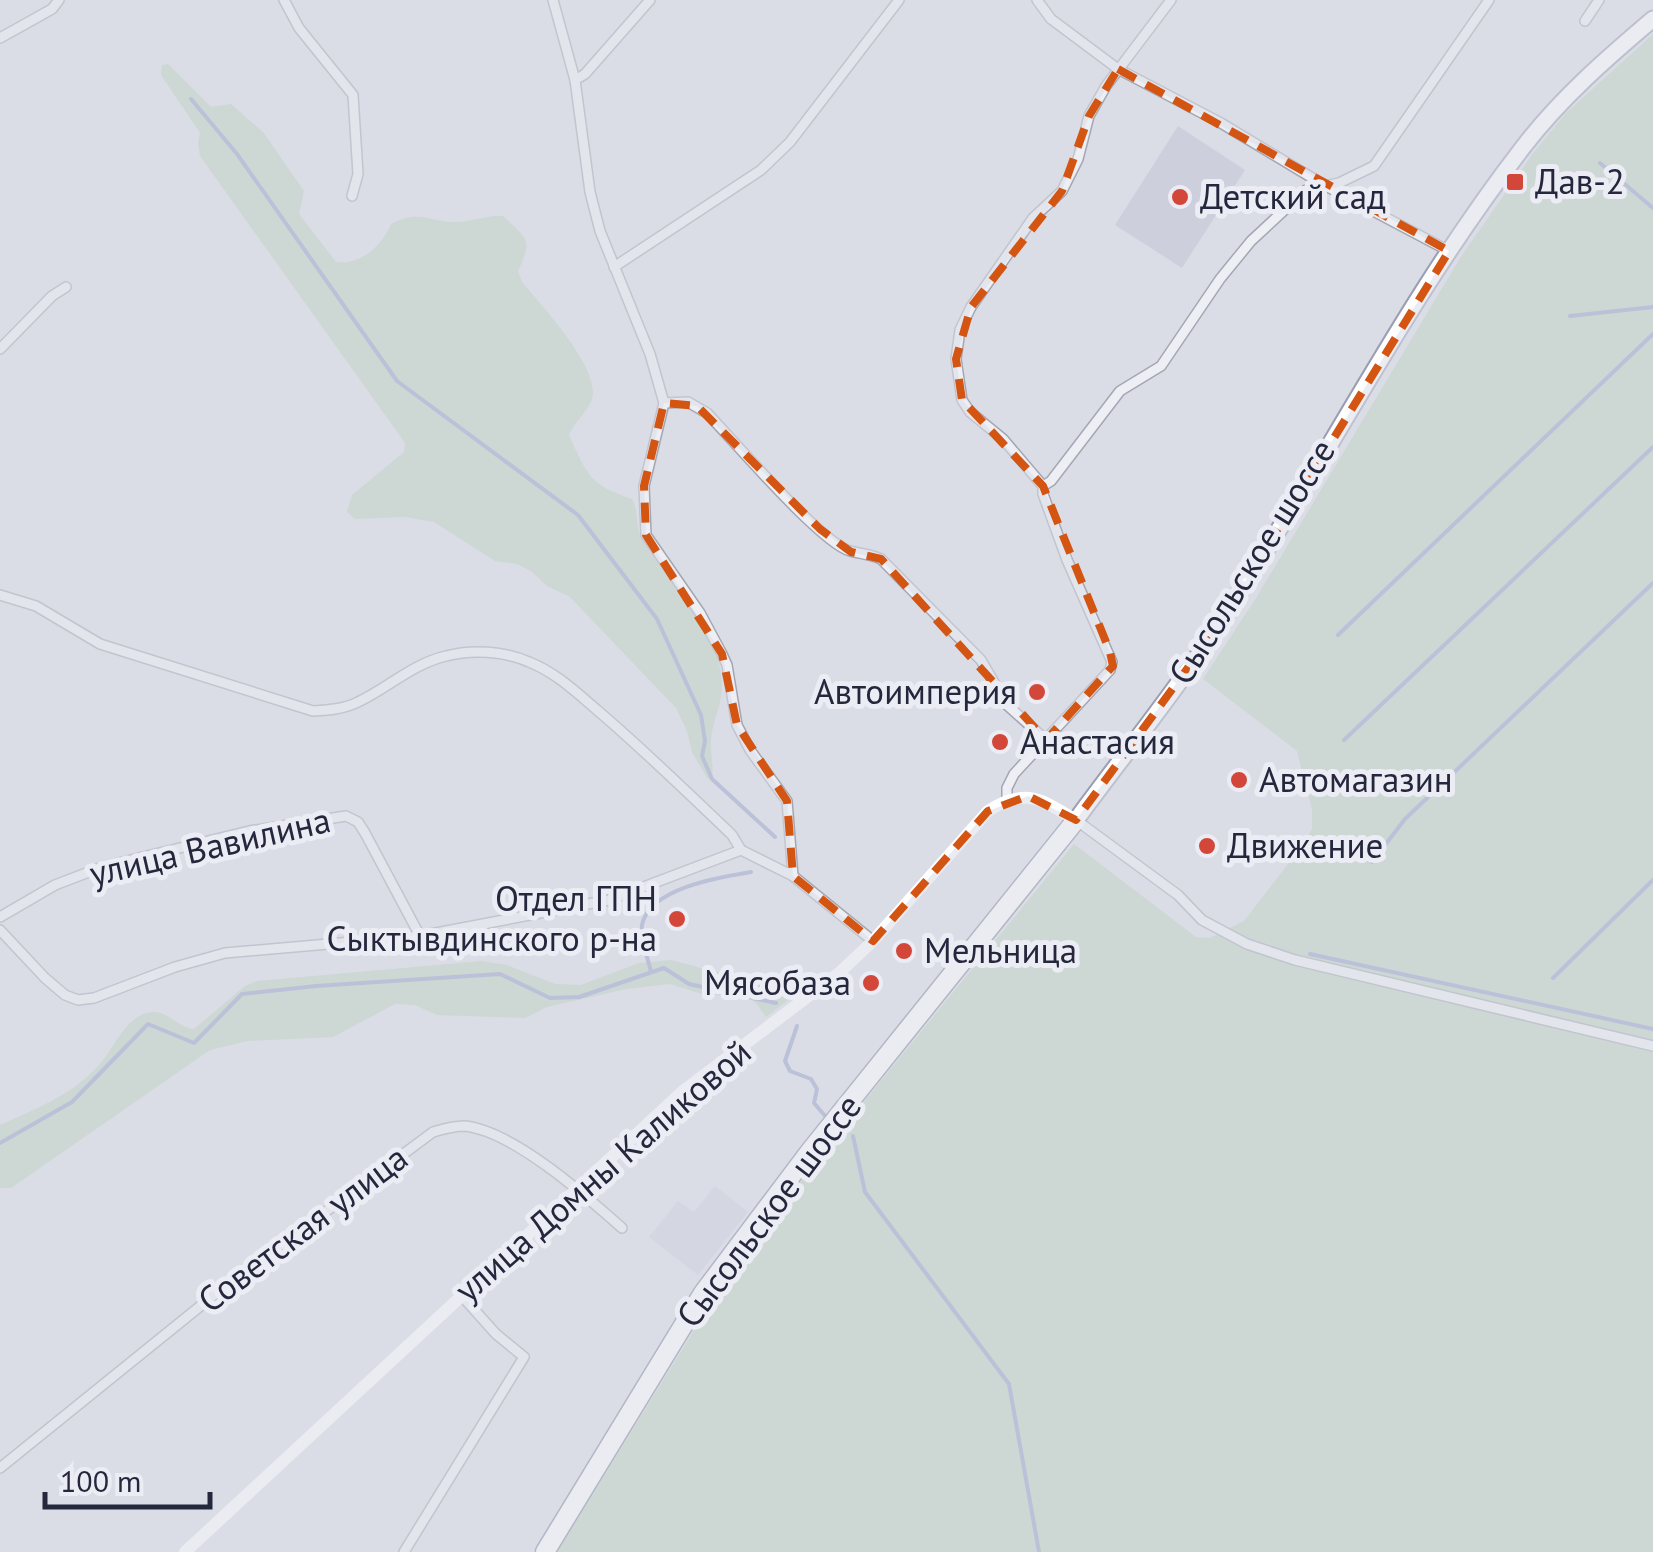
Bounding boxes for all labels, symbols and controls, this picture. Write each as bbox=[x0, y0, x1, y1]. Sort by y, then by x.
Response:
place label: Дав-2 bbox=[1535, 158, 1625, 204]
marker: Дав-2 bbox=[1504, 171, 1526, 193]
place label: Детский сад bbox=[1200, 173, 1386, 219]
marker: Детский сад bbox=[1169, 186, 1191, 208]
street label: Сысольское шоссе bbox=[1157, 430, 1345, 693]
place label: Автоимперия bbox=[814, 668, 1017, 714]
marker: Автоимперия bbox=[1026, 681, 1048, 703]
place label: Анастасия bbox=[1020, 718, 1175, 764]
marker: Анастасия bbox=[989, 731, 1011, 753]
place label: Автомагазин bbox=[1259, 756, 1453, 802]
marker: Автомагазин bbox=[1228, 769, 1250, 791]
street label: улица Вавилина bbox=[85, 796, 335, 896]
place label: Движение bbox=[1227, 822, 1383, 868]
marker: Движение bbox=[1196, 835, 1218, 857]
place label: Отдел ГПН Сыктывдинского р-на bbox=[327, 875, 657, 961]
marker: Отдел ГПН Сыктывдинского р-на bbox=[666, 908, 688, 930]
place label: Мельница bbox=[924, 927, 1077, 973]
marker: Мельница bbox=[893, 940, 915, 962]
place label: Мясобаза bbox=[704, 959, 851, 1005]
marker: Мясобаза bbox=[860, 972, 882, 994]
street label: улица Домны Каликовой bbox=[444, 1029, 760, 1312]
street label: Сысольское шоссе bbox=[665, 1085, 871, 1336]
street label: Советская улица bbox=[188, 1134, 416, 1322]
scale bar bbox=[45, 1447, 210, 1509]
text: 100 m bbox=[60, 1461, 141, 1500]

